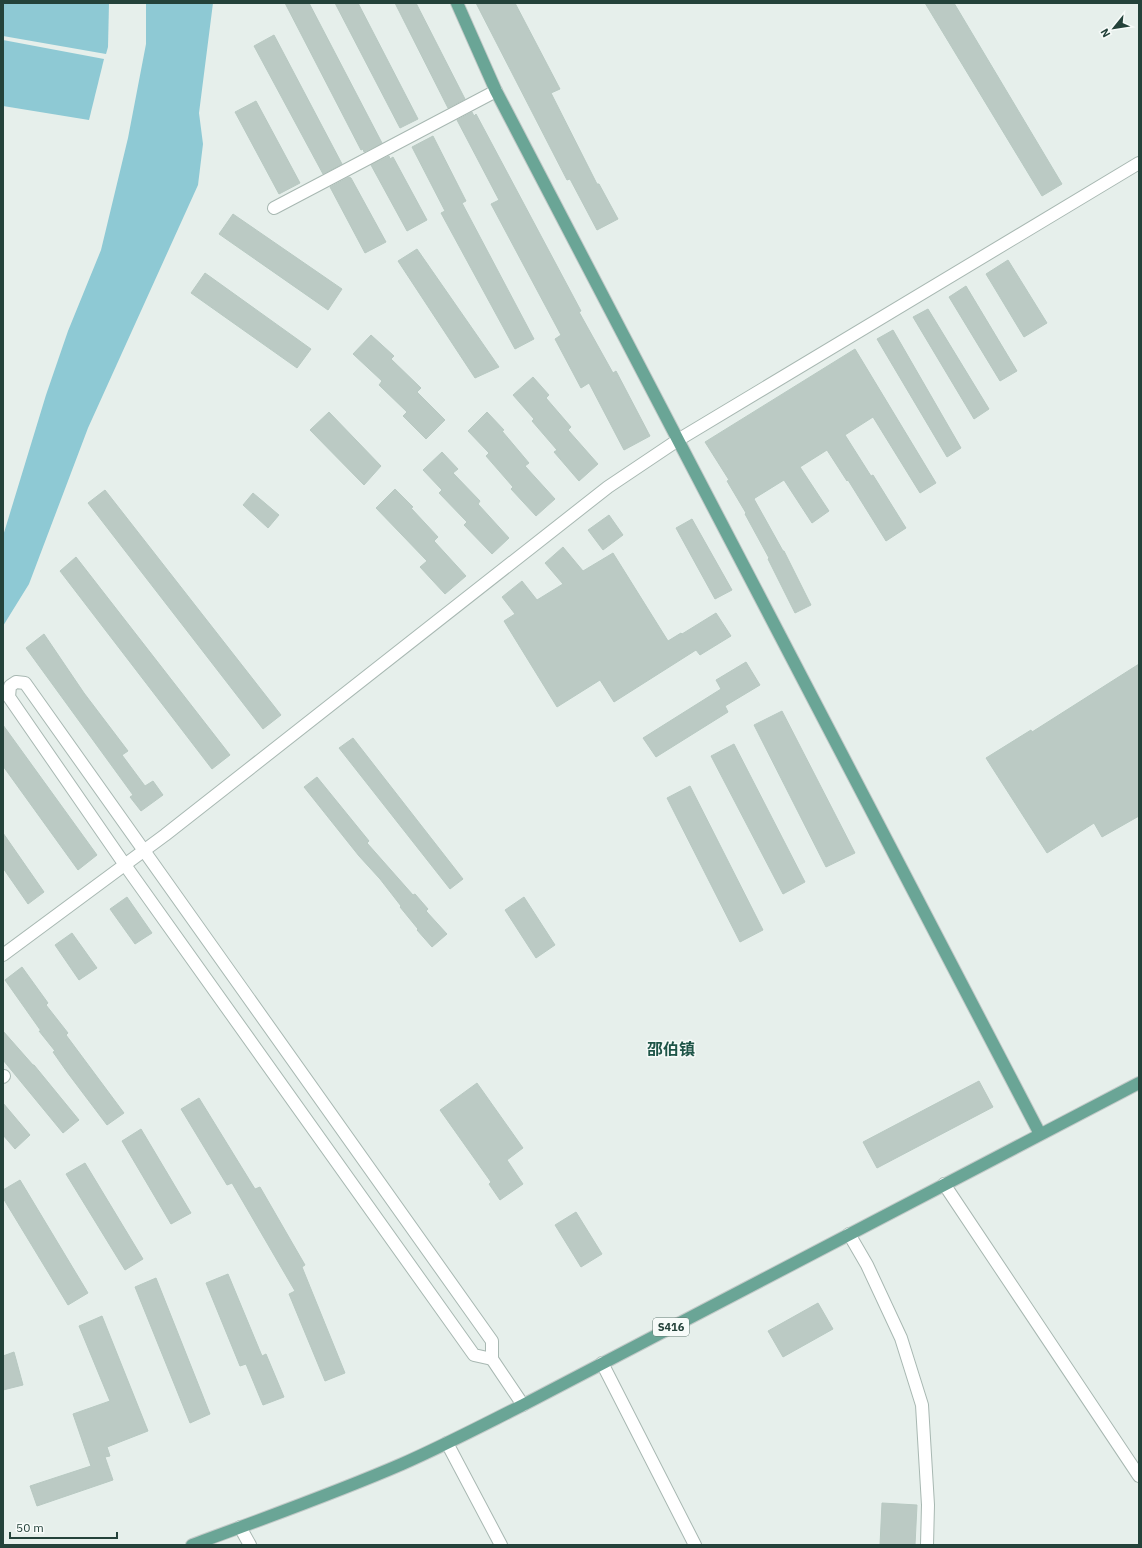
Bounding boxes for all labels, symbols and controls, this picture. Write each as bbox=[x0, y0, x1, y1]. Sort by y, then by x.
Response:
north arrow bbox=[1094, 8, 1134, 48]
text: N bbox=[1097, 26, 1113, 40]
district label: 邵伯镇 bbox=[647, 1039, 695, 1059]
road number: S416 bbox=[653, 1318, 689, 1336]
scale bar bbox=[10, 1514, 117, 1540]
text: 50 m bbox=[16, 1520, 44, 1535]

